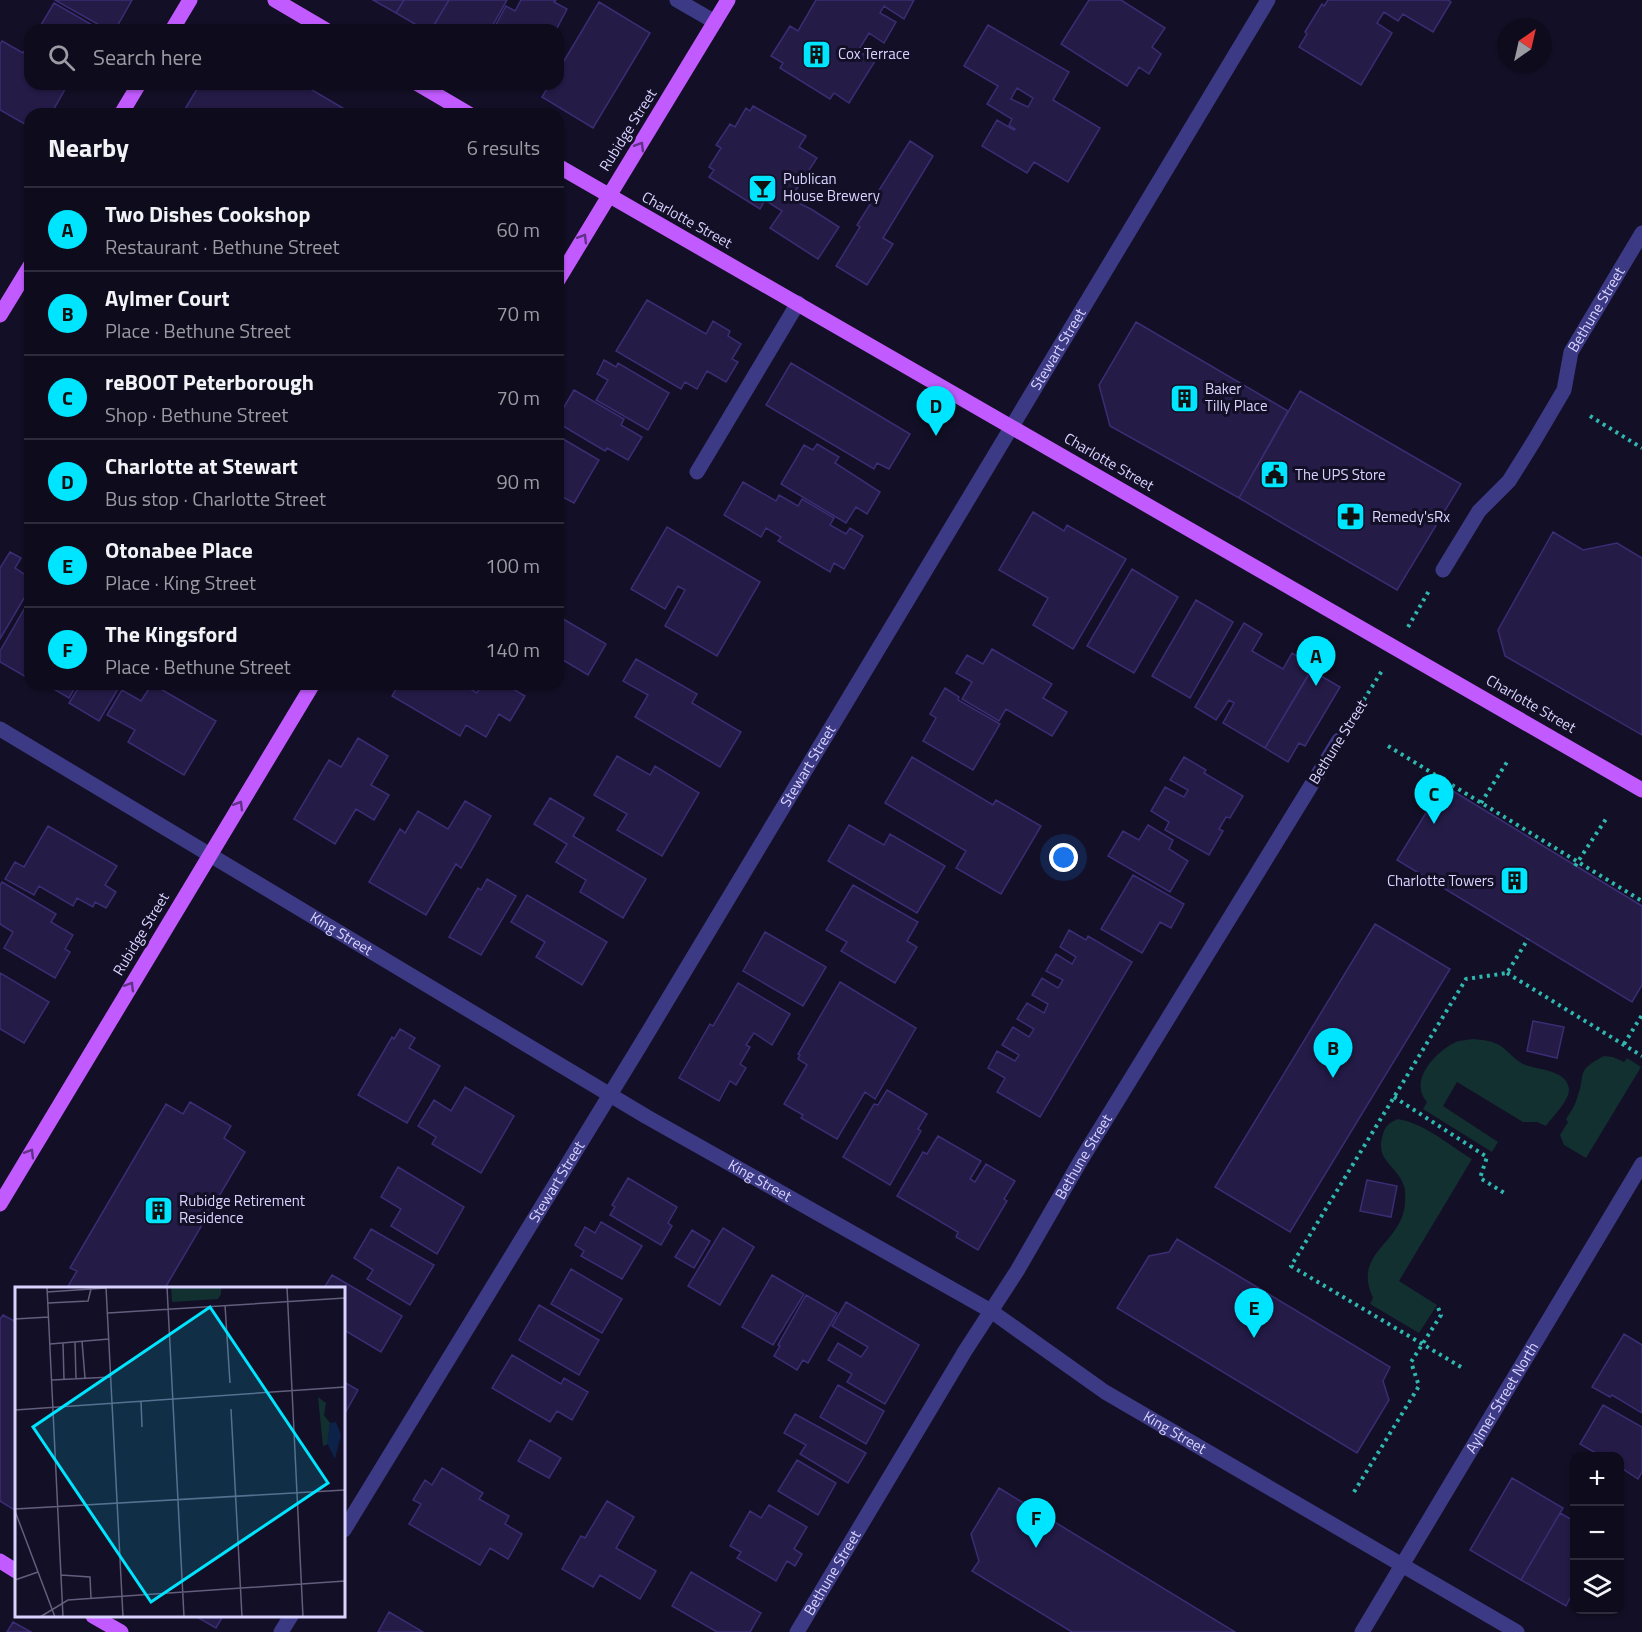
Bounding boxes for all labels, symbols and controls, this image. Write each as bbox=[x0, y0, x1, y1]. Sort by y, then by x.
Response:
north arrow bbox=[1498, 18, 1552, 72]
search box bbox=[24, 24, 564, 90]
building icon: Cox Terrace bbox=[801, 38, 833, 70]
text: Search here bbox=[93, 40, 202, 74]
icon: search bbox=[45, 41, 78, 74]
place label: Cox Terrace bbox=[838, 42, 910, 65]
street label: Rubidge Street bbox=[593, 83, 662, 175]
text: Nearby bbox=[48, 128, 129, 167]
text: 6 results bbox=[467, 132, 540, 163]
one-way arrow bbox=[633, 142, 644, 152]
place label: Publican House Brewery bbox=[783, 167, 880, 207]
bar icon: Publican House Brewery bbox=[746, 172, 778, 204]
street label: Charlotte Street bbox=[638, 185, 737, 254]
text: Two Dishes Cookshop bbox=[105, 197, 310, 231]
text: A bbox=[61, 214, 74, 245]
text: 60 m bbox=[496, 214, 540, 245]
text: Restaurant · Bethune Street bbox=[105, 231, 340, 262]
one-way arrow bbox=[576, 234, 588, 244]
street label: Bethune Street bbox=[1562, 262, 1631, 356]
text: Aylmer Court bbox=[105, 281, 229, 315]
text: B bbox=[61, 298, 74, 329]
text: 70 m bbox=[496, 298, 540, 329]
street label: Stewart Street bbox=[1024, 303, 1092, 394]
text: Place · Bethune Street bbox=[105, 315, 291, 346]
text: reBOOT Peterborough bbox=[105, 365, 314, 399]
place label: Baker Tilly Place bbox=[1205, 377, 1268, 417]
text: C bbox=[62, 382, 73, 413]
text: 70 m bbox=[496, 382, 540, 413]
building icon: Baker Tilly Place bbox=[1168, 382, 1200, 414]
pin: D bbox=[916, 386, 956, 436]
text: Shop · Bethune Street bbox=[105, 399, 288, 430]
street label: Charlotte Street bbox=[1060, 427, 1159, 497]
text: Charlotte at Stewart bbox=[105, 449, 298, 483]
public building icon: The UPS Store bbox=[1258, 459, 1290, 491]
place label: The UPS Store bbox=[1295, 463, 1386, 486]
text: D bbox=[61, 466, 74, 497]
text: 90 m bbox=[496, 466, 540, 497]
text: Bus stop · Charlotte Street bbox=[105, 483, 326, 514]
pharmacy icon: Remedy'sRx bbox=[1335, 501, 1367, 533]
place label: Remedy'sRx bbox=[1372, 505, 1450, 528]
text: Otonabee Place bbox=[105, 533, 253, 567]
text: E bbox=[62, 550, 73, 581]
text: 100 m bbox=[485, 550, 540, 581]
text: Place · King Street bbox=[105, 567, 256, 598]
text: The Kingsford bbox=[105, 617, 238, 651]
text: F bbox=[62, 634, 73, 665]
text: 140 m bbox=[485, 634, 540, 665]
pin: A bbox=[1296, 636, 1336, 686]
text: Place · Bethune Street bbox=[105, 651, 291, 682]
street label: Charlotte Street bbox=[1482, 669, 1581, 739]
street label: Bethune Street bbox=[1302, 694, 1373, 788]
street label: Stewart Street bbox=[774, 720, 842, 811]
pin: C bbox=[1414, 774, 1454, 824]
one-way arrow bbox=[232, 801, 244, 811]
your location bbox=[1049, 843, 1078, 872]
building icon: Charlotte Towers bbox=[1499, 865, 1531, 897]
place label: Charlotte Towers bbox=[1387, 869, 1494, 892]
street label: Rubidge Street bbox=[107, 887, 175, 980]
street label: King Street bbox=[306, 905, 378, 961]
one-way arrow bbox=[123, 982, 135, 992]
pin: B bbox=[1314, 1028, 1352, 1078]
street label: Bethune Street bbox=[1049, 1109, 1118, 1203]
street label: Stewart Street bbox=[522, 1136, 591, 1227]
one-way arrow bbox=[23, 1149, 35, 1159]
street label: King Street bbox=[724, 1153, 797, 1208]
place label: Rubidge Retirement Residence bbox=[179, 1189, 306, 1229]
building icon: Rubidge Retirement Residence bbox=[142, 1194, 174, 1226]
inset map bbox=[15, 1287, 345, 1617]
pin: E bbox=[1234, 1288, 1274, 1338]
street label: Aylmer Street North bbox=[1459, 1337, 1544, 1458]
street label: King Street bbox=[1139, 1405, 1212, 1460]
map controls bbox=[1570, 1452, 1624, 1614]
button: + bbox=[1570, 1452, 1624, 1506]
pin: F bbox=[1016, 1498, 1056, 1548]
button: − bbox=[1570, 1506, 1624, 1560]
street label: Bethune Street bbox=[798, 1525, 867, 1619]
button: layers bbox=[1570, 1560, 1624, 1614]

